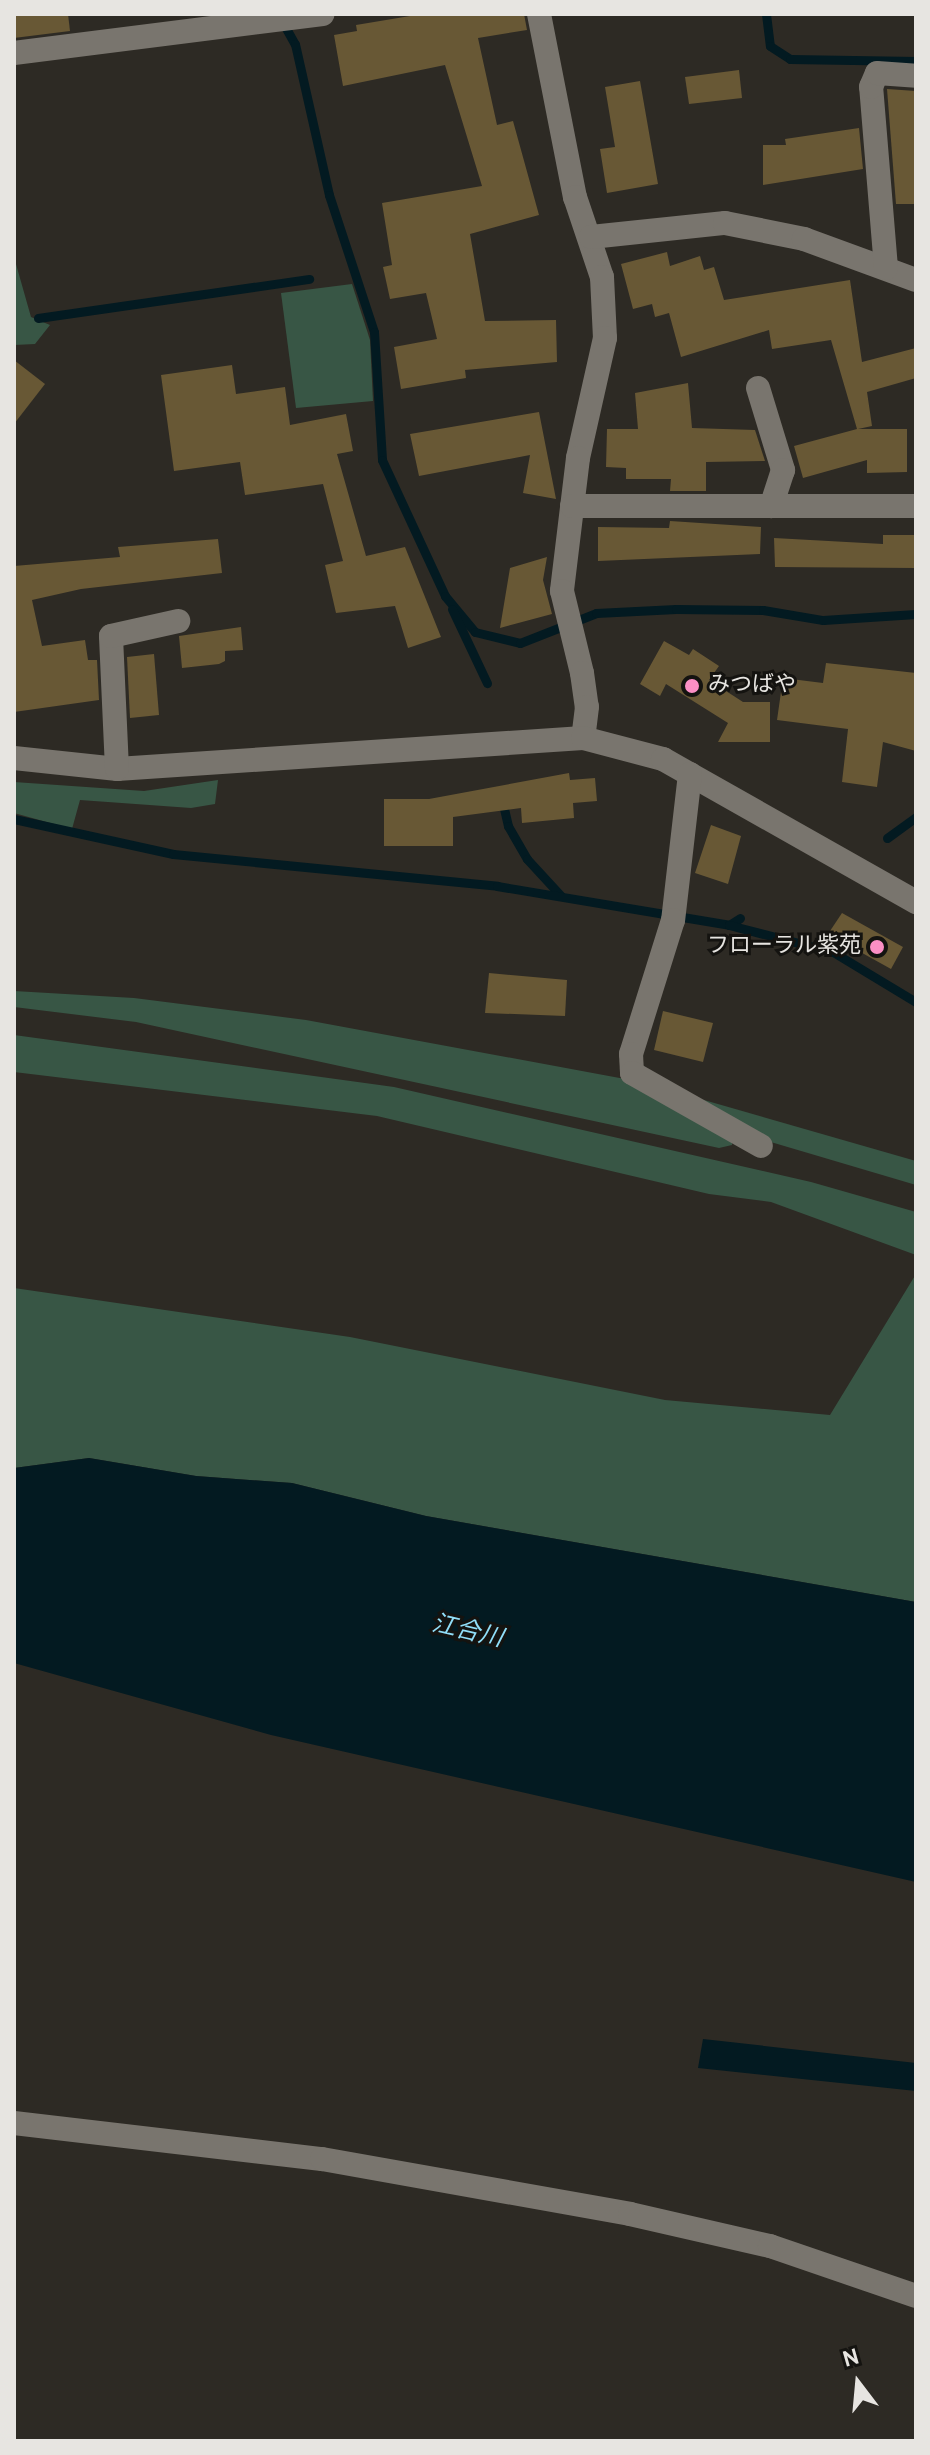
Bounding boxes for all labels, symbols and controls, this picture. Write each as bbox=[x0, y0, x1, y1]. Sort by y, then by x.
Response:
place label: みつばや bbox=[708, 673, 796, 699]
marker: みつばや bbox=[683, 677, 701, 695]
place label: フローラル紫苑 bbox=[707, 934, 861, 960]
marker: フローラル紫苑 bbox=[868, 938, 886, 956]
water label: 江合川 bbox=[429, 1611, 505, 1655]
north arrow bbox=[818, 2343, 898, 2423]
text: N bbox=[840, 2344, 863, 2375]

